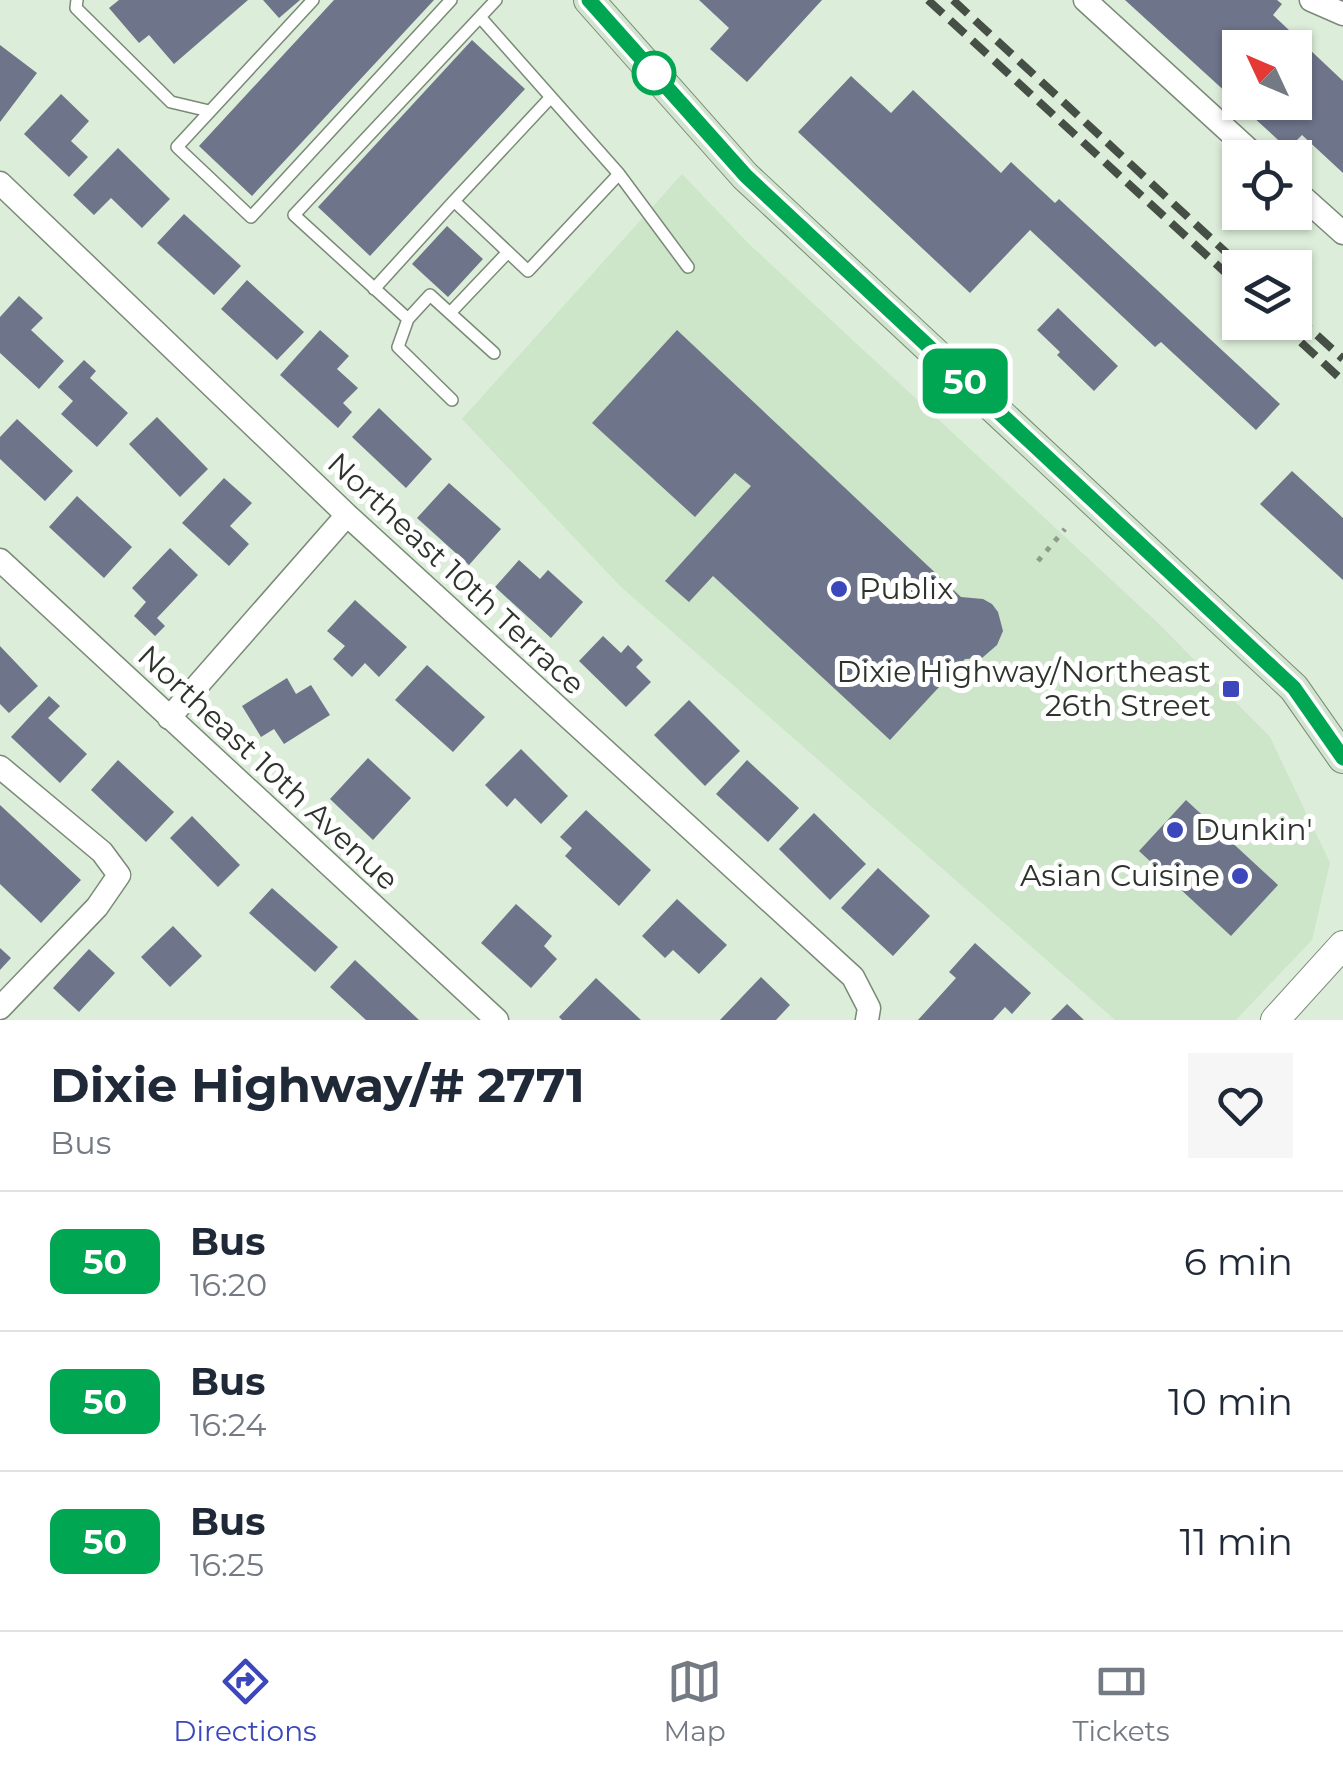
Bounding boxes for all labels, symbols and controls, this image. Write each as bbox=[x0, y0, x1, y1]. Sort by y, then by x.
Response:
north arrow bbox=[1222, 30, 1312, 120]
map controls bbox=[1222, 30, 1312, 340]
unlabelled marker bbox=[633, 52, 675, 94]
button: locate bbox=[1222, 140, 1312, 230]
button: layers bbox=[1222, 250, 1312, 340]
line badge: 50 bbox=[920, 348, 1010, 414]
text: 50 bbox=[943, 360, 987, 403]
street label: Northeast 10th Terrace bbox=[320, 445, 593, 703]
place label: Publix bbox=[859, 570, 953, 607]
marker: Publix bbox=[828, 578, 850, 600]
street label: Northeast 10th Avenue bbox=[130, 637, 406, 898]
place label: Dixie Highway/Northeast 26th Street bbox=[836, 653, 1211, 724]
marker: Dixie Highway/Northeast 26th Street bbox=[1220, 678, 1242, 700]
place label: Dunkin' bbox=[1195, 811, 1313, 848]
marker: Dunkin' bbox=[1164, 819, 1186, 841]
place label: Asian Cuisine bbox=[1020, 857, 1220, 894]
marker: Asian Cuisine bbox=[1229, 865, 1251, 887]
button: heart bbox=[1188, 1053, 1293, 1158]
text: Dixie Highway/# 2771 bbox=[50, 1056, 585, 1114]
text: Bus bbox=[50, 1123, 111, 1162]
text: Bus bbox=[190, 1218, 265, 1265]
text: 6 min bbox=[1184, 1238, 1293, 1285]
text: 50 bbox=[83, 1240, 127, 1283]
text: 16:20 bbox=[190, 1265, 267, 1304]
text: Bus bbox=[190, 1358, 265, 1405]
text: 10 min bbox=[1168, 1378, 1293, 1425]
text: 50 bbox=[83, 1380, 127, 1423]
text: 16:24 bbox=[190, 1405, 266, 1444]
text: Bus bbox=[190, 1498, 265, 1545]
text: 11 min bbox=[1179, 1518, 1293, 1565]
text: 50 bbox=[83, 1520, 127, 1563]
text: 16:25 bbox=[190, 1545, 264, 1584]
tab: Directions bbox=[173, 1654, 317, 1748]
tab: Map bbox=[663, 1654, 726, 1748]
tab: Tickets bbox=[1072, 1654, 1170, 1748]

